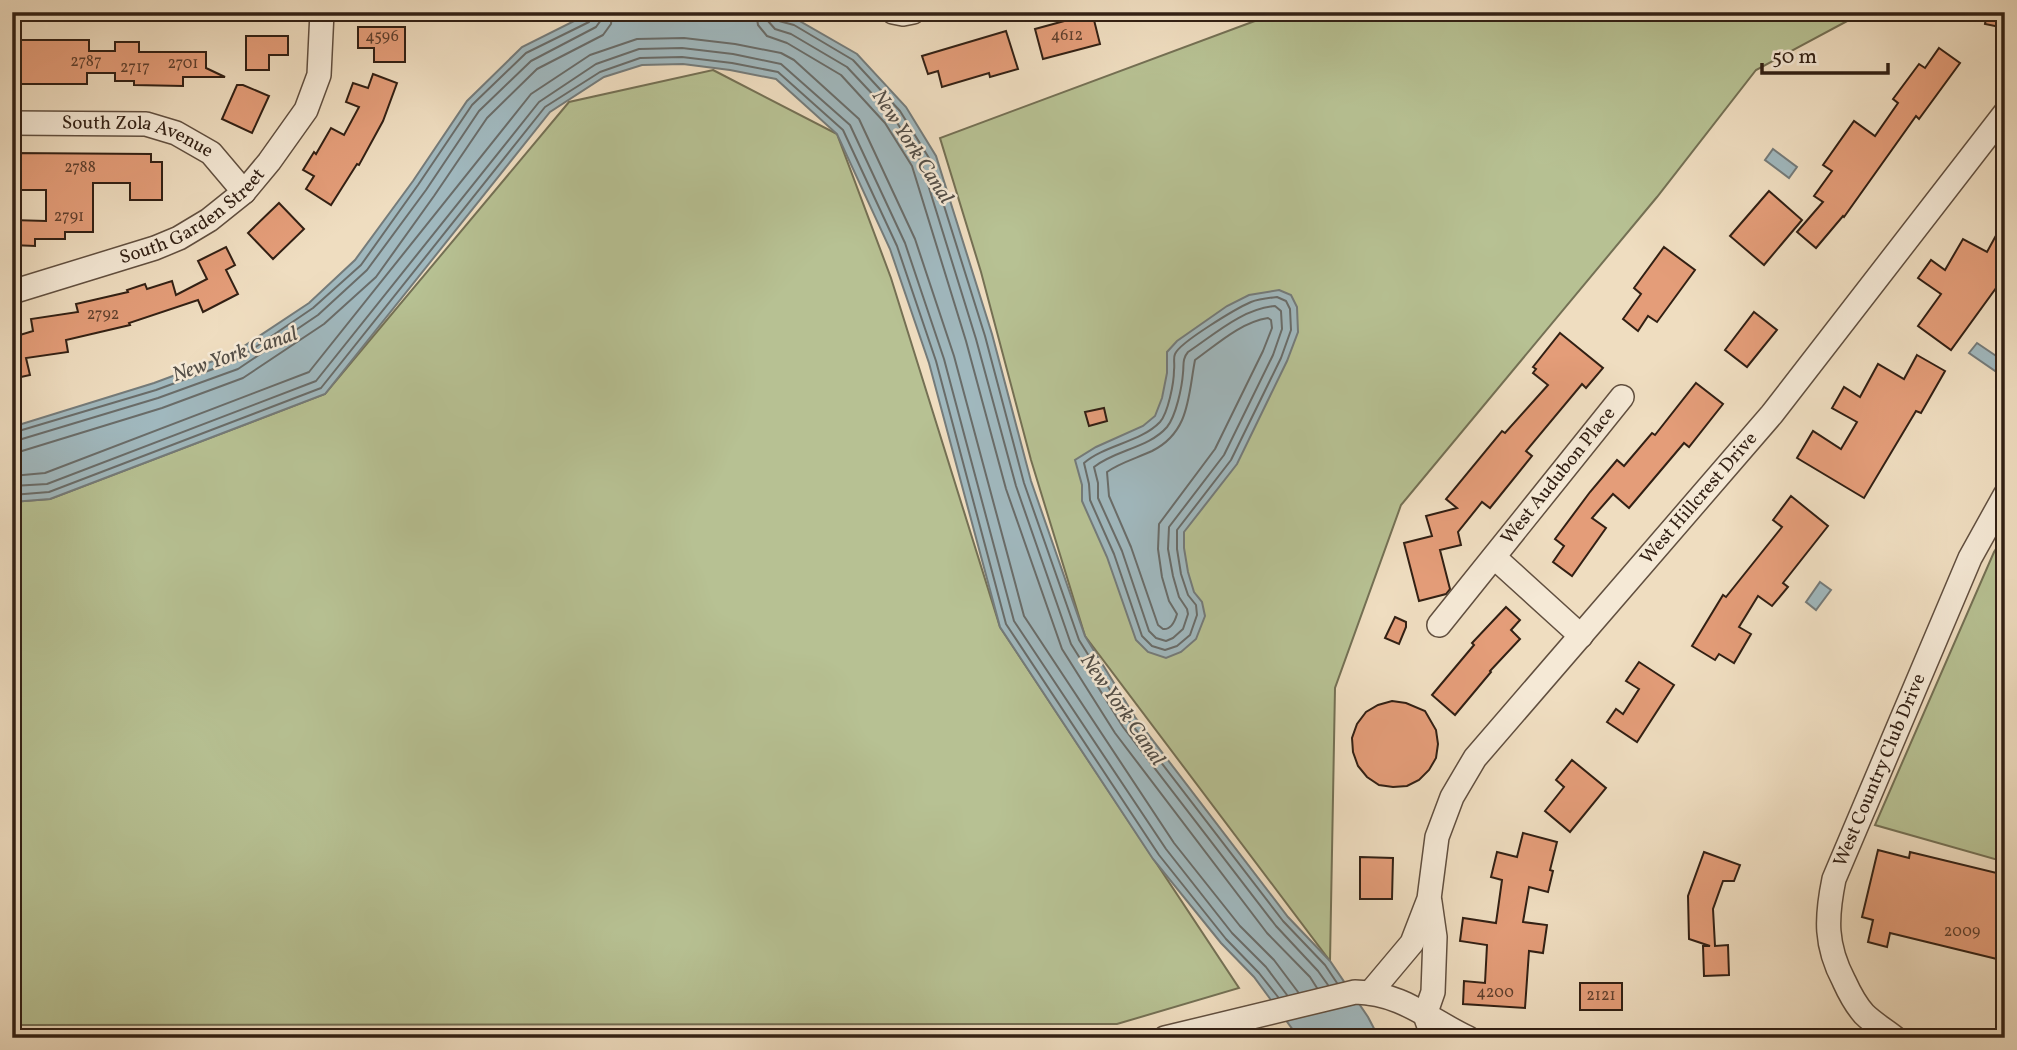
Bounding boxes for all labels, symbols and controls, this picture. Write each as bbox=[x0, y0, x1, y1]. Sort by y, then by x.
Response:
house number: 4612 bbox=[1051, 25, 1083, 47]
house number: 4596 bbox=[365, 26, 399, 48]
scale bar bbox=[1762, 32, 1888, 76]
text: 50 m bbox=[1772, 43, 1817, 72]
house number: 2787 bbox=[70, 51, 102, 73]
house number: 2701 bbox=[167, 53, 199, 75]
house number: 2717 bbox=[120, 57, 150, 79]
water label: New York Canal bbox=[864, 84, 960, 210]
street label: South Zola Avenue bbox=[62, 110, 218, 165]
house number: 2788 bbox=[64, 157, 96, 179]
street label: South Garden Street bbox=[117, 163, 272, 271]
house number: 2791 bbox=[54, 206, 84, 228]
house number: 2792 bbox=[87, 304, 119, 326]
water label: New York Canal bbox=[168, 320, 302, 390]
street label: West Audubon Place bbox=[1495, 402, 1622, 550]
street label: West Hillcrest Drive bbox=[1635, 427, 1764, 570]
water label: New York Canal bbox=[1073, 648, 1171, 772]
street label: West Country Club Drive bbox=[1828, 670, 1932, 871]
house number: 2009 bbox=[1944, 921, 1980, 943]
house number: 4200 bbox=[1476, 982, 1514, 1004]
house number: 2121 bbox=[1586, 985, 1616, 1007]

